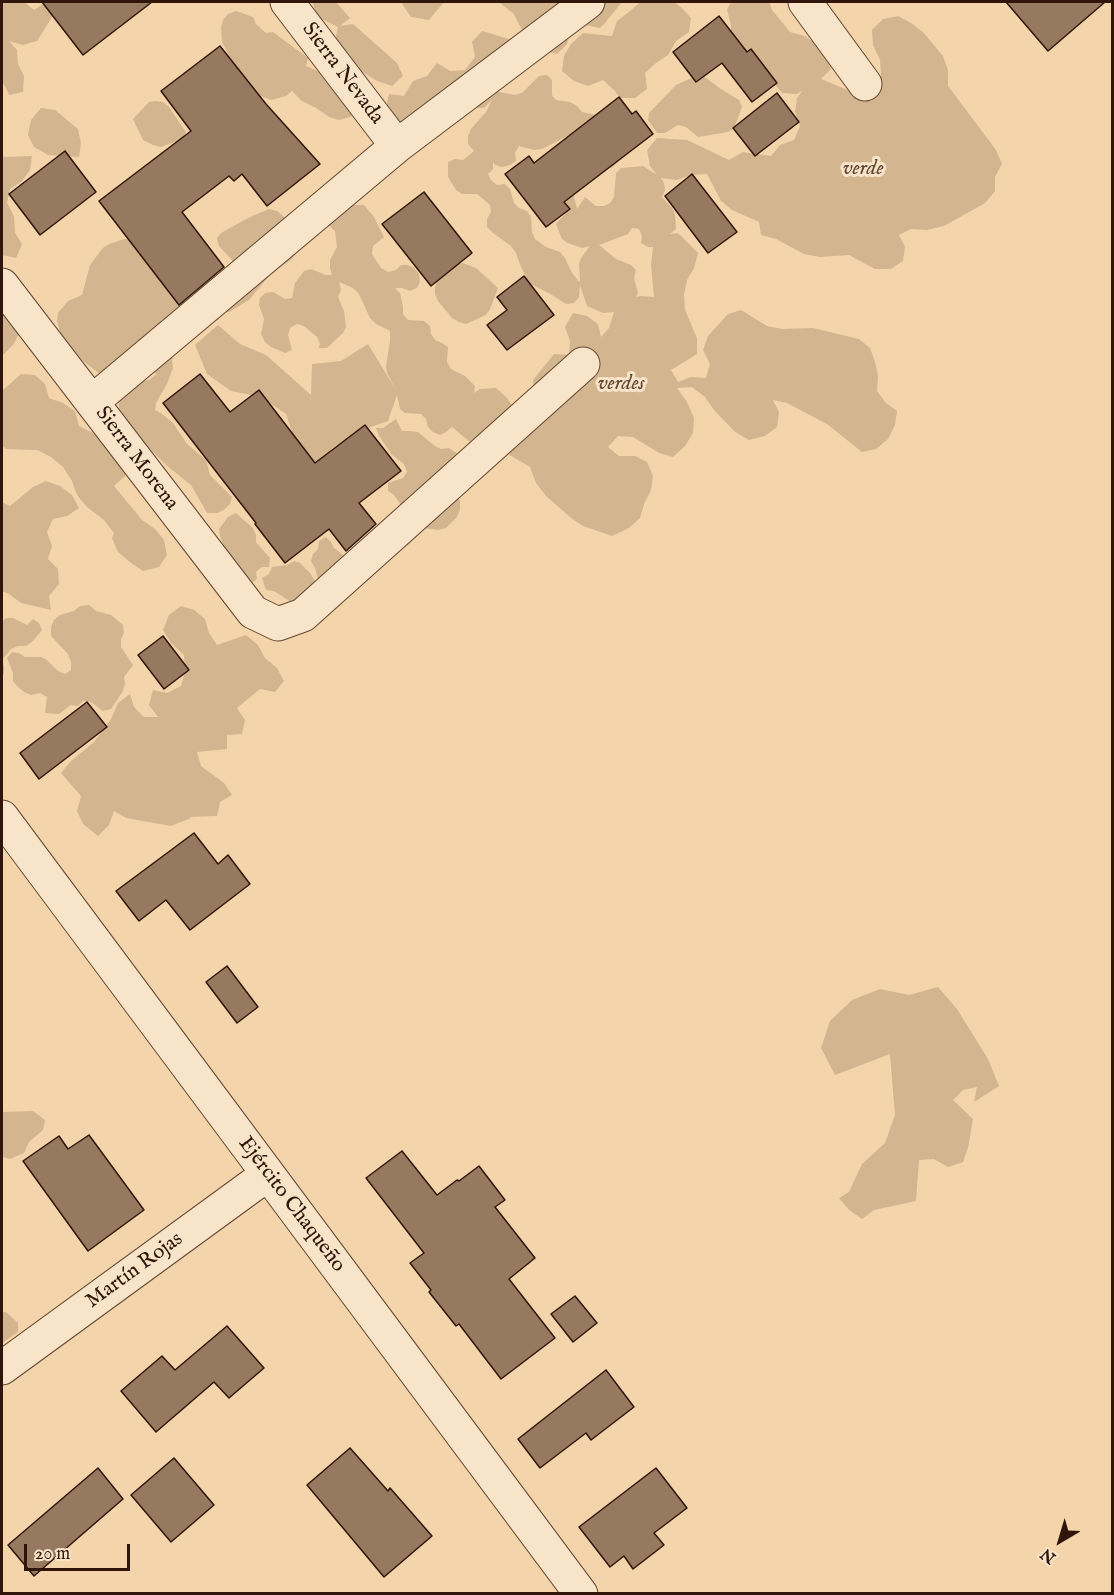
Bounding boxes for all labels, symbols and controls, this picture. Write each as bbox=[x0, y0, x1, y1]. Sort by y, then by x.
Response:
street label: Sierra Nevada bbox=[296, 18, 388, 130]
park label: verde bbox=[843, 157, 883, 183]
park label: verdes bbox=[598, 372, 644, 398]
street label: Sierra Morena bbox=[89, 402, 183, 516]
street label: Ejército Chaqueño bbox=[232, 1132, 350, 1278]
street label: Martín Rojas bbox=[82, 1227, 188, 1315]
north arrow bbox=[1030, 1511, 1090, 1571]
scale bar bbox=[27, 1532, 134, 1570]
text: 20 m bbox=[35, 1543, 70, 1566]
text: N bbox=[1037, 1543, 1061, 1567]

